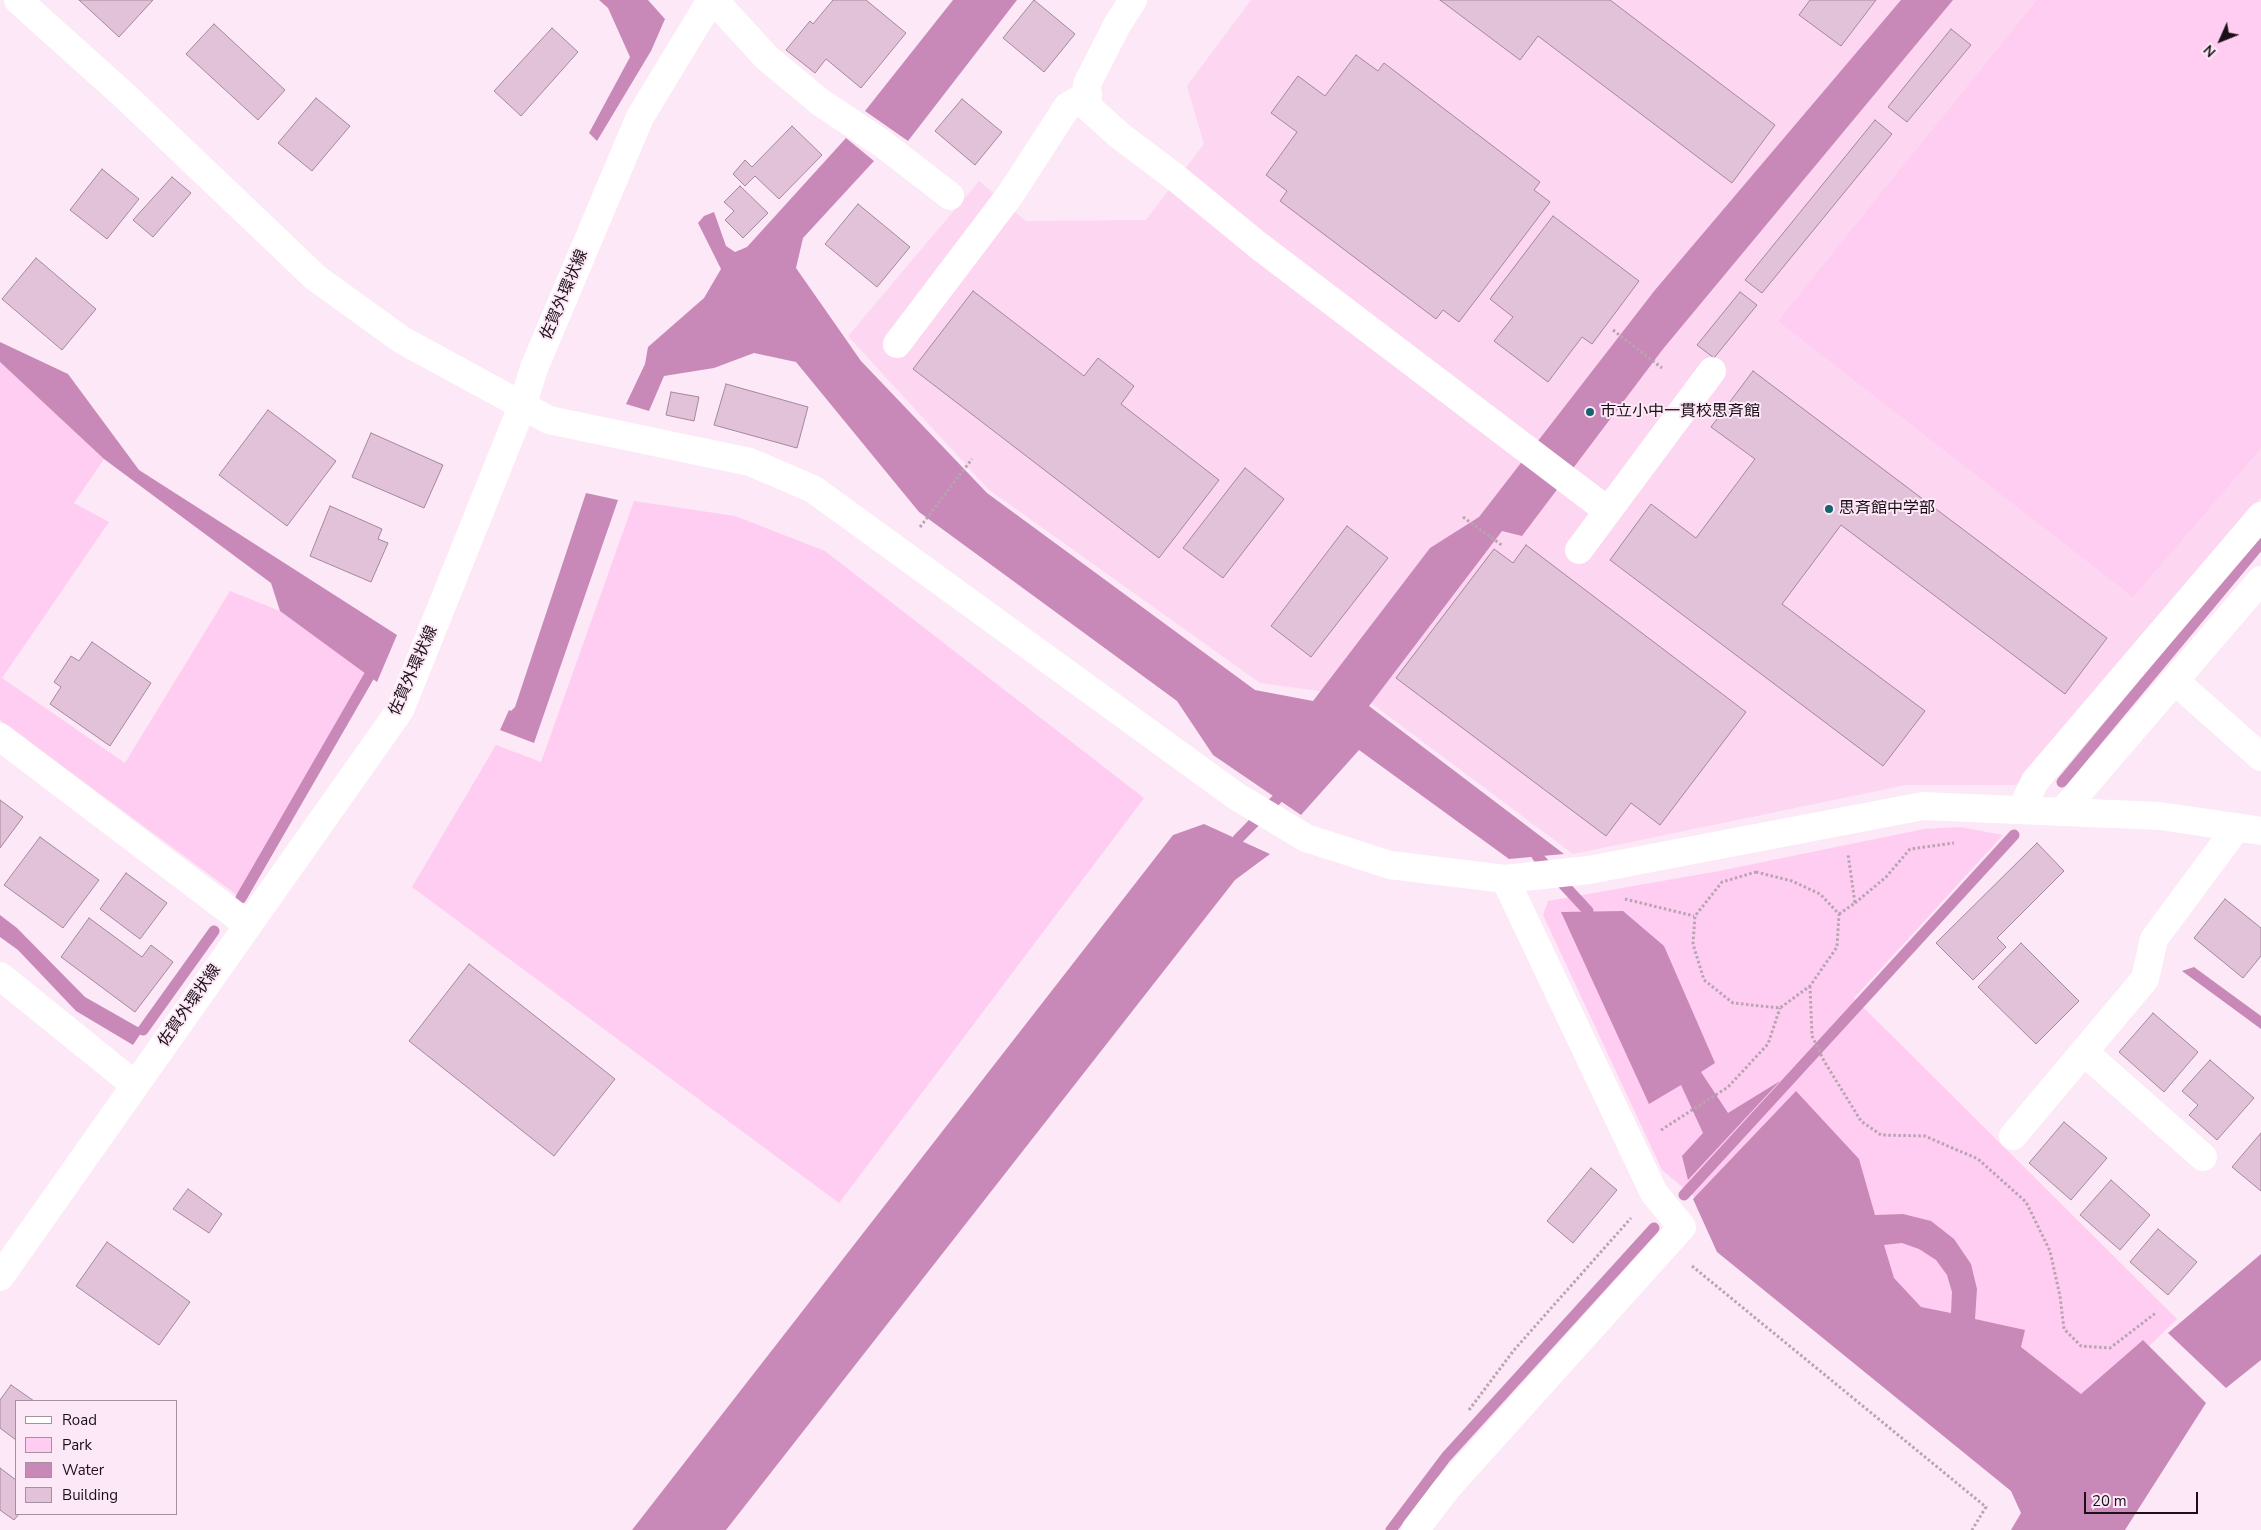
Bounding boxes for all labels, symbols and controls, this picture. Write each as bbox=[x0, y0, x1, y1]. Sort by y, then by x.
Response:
north arrow bbox=[2196, 15, 2246, 65]
text: N bbox=[2199, 40, 2220, 61]
street label: 佐賀外環状線 bbox=[537, 247, 593, 343]
place label: 市立小中一貫校思斉館 bbox=[1600, 402, 1760, 422]
marker: 市立小中一貫校思斉館 bbox=[1584, 406, 1596, 418]
place label: 思斉館中学部 bbox=[1839, 499, 1935, 519]
marker: 思斉館中学部 bbox=[1823, 503, 1835, 515]
street label: 佐賀外環状線 bbox=[386, 623, 442, 719]
street label: 佐賀外環状線 bbox=[155, 961, 225, 1051]
legend bbox=[15, 1400, 178, 1515]
text: Road bbox=[62, 1410, 97, 1430]
text: Park bbox=[62, 1435, 92, 1455]
text: Water bbox=[62, 1460, 104, 1480]
scale bar bbox=[2086, 1482, 2200, 1514]
text: Building bbox=[62, 1485, 118, 1505]
text: 20 m bbox=[2092, 1491, 2127, 1511]

